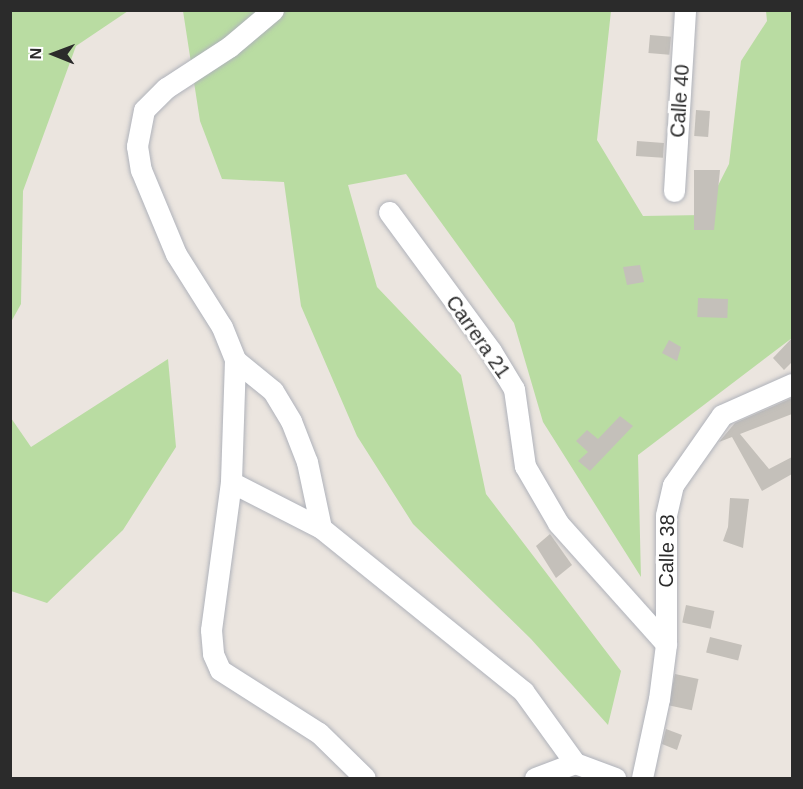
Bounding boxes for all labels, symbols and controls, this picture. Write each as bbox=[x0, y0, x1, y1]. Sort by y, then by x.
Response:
north arrow bbox=[24, 24, 84, 84]
text: N bbox=[27, 48, 44, 60]
street label: Calle 40 bbox=[665, 64, 695, 138]
street label: Carrera 21 bbox=[441, 291, 515, 383]
street label: Calle 38 bbox=[654, 514, 680, 588]

